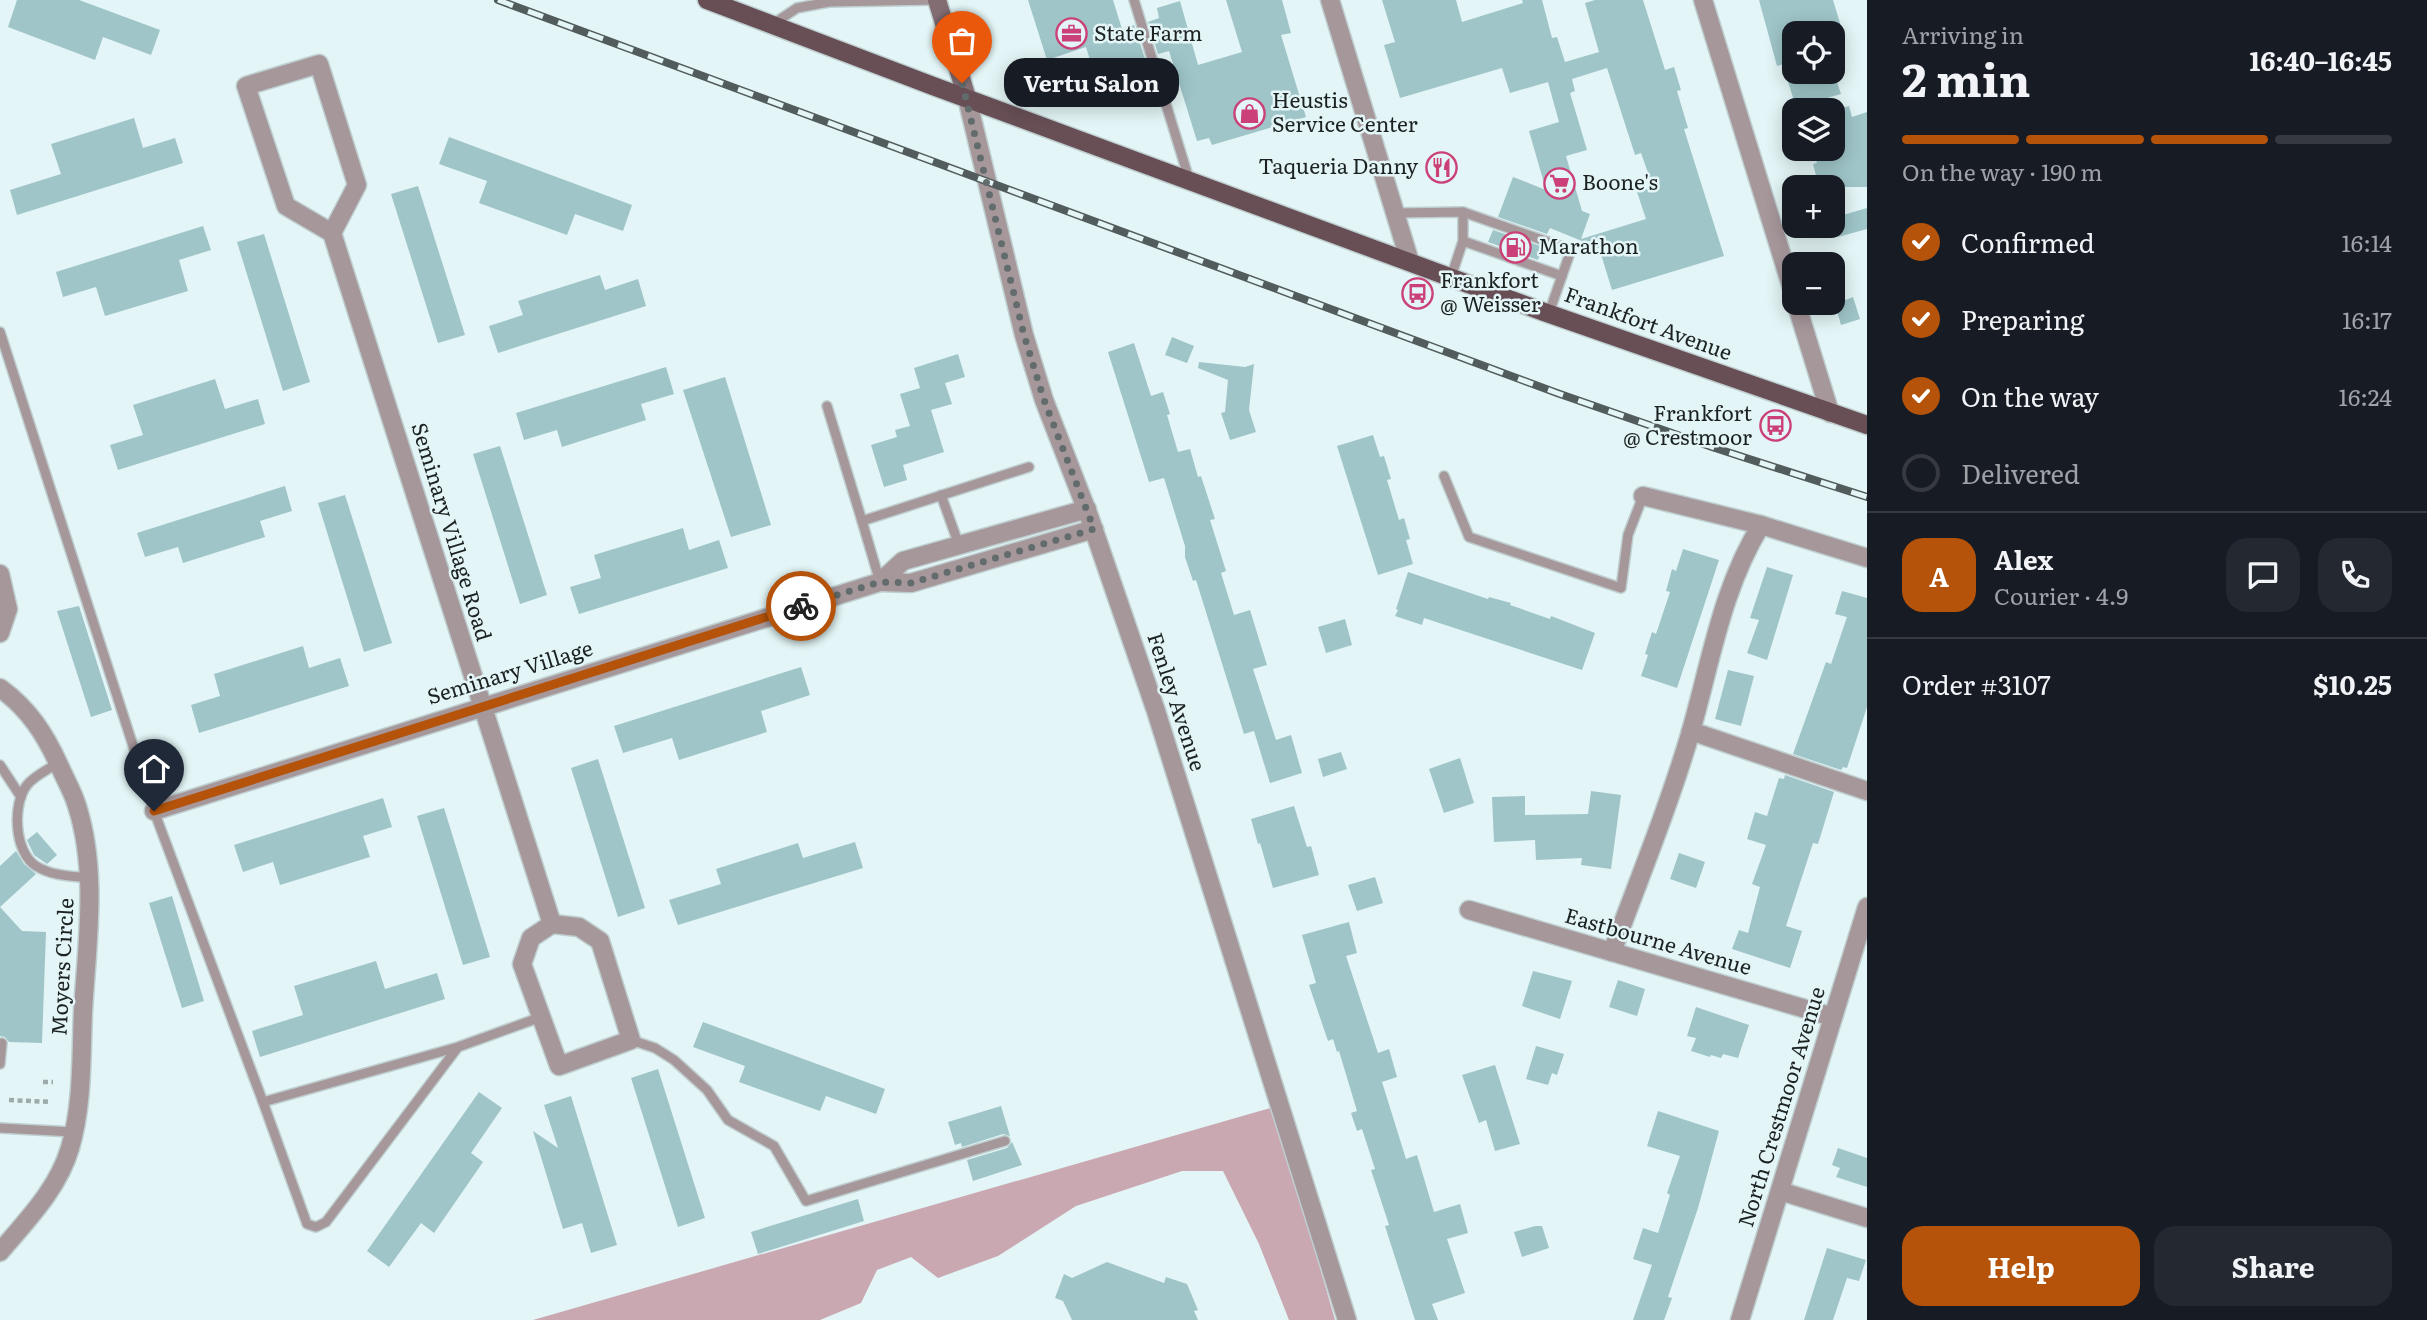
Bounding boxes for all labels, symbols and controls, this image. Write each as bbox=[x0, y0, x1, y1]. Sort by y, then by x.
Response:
pin bbox=[932, 11, 992, 83]
place label: State Farm bbox=[1094, 16, 1202, 47]
office icon: State Farm bbox=[1054, 17, 1088, 51]
text: Arriving in bbox=[1902, 17, 2024, 51]
map controls bbox=[1782, 21, 1845, 315]
button: locate bbox=[1782, 21, 1845, 84]
icon: bag bbox=[943, 22, 981, 60]
text: 16:40–16:45 bbox=[2249, 40, 2392, 79]
text: 2 min bbox=[1902, 43, 2031, 111]
callout: Vertu Salon bbox=[1004, 58, 1179, 108]
text: Vertu Salon bbox=[1024, 65, 1159, 99]
place label: Heustis Service Center bbox=[1272, 83, 1418, 138]
shop icon: Heustis Service Center bbox=[1232, 96, 1266, 130]
button: layers bbox=[1782, 98, 1845, 161]
place label: Taqueria Danny bbox=[1258, 149, 1419, 180]
restaurant icon: Taqueria Danny bbox=[1424, 150, 1458, 184]
text: On the way · 190 m bbox=[1902, 154, 2103, 188]
place label: Boone's bbox=[1582, 165, 1658, 196]
supermarket icon: Boone's bbox=[1542, 166, 1576, 200]
button: + bbox=[1782, 175, 1845, 238]
text: Confirmed bbox=[1961, 222, 2095, 261]
icon: check bbox=[1902, 223, 1940, 261]
text: 16:14 bbox=[2342, 225, 2392, 259]
place label: Marathon bbox=[1538, 229, 1639, 260]
fuel station icon: Marathon bbox=[1498, 230, 1532, 264]
button: − bbox=[1782, 252, 1845, 315]
place label: Frankfort @ Weisser bbox=[1440, 263, 1541, 318]
bus stop icon: Frankfort @ Weisser bbox=[1400, 276, 1434, 310]
street label: Frankfort Avenue bbox=[1561, 277, 1737, 366]
text: Preparing bbox=[1961, 299, 2084, 338]
icon: check bbox=[1902, 300, 1940, 338]
text: 16:17 bbox=[2342, 302, 2392, 336]
text: On the way bbox=[1961, 376, 2099, 415]
icon: check bbox=[1902, 377, 1940, 415]
text: 16:24 bbox=[2339, 379, 2392, 413]
place label: Frankfort @ Crestmoor bbox=[1623, 396, 1753, 451]
bus stop icon: Frankfort @ Crestmoor bbox=[1758, 409, 1792, 443]
street label: Seminary Village Road bbox=[405, 418, 501, 644]
text: Delivered bbox=[1961, 453, 2080, 492]
button: chat bbox=[2226, 538, 2300, 612]
button: phone bbox=[2318, 538, 2392, 612]
text: Alex bbox=[1994, 539, 2053, 578]
text: A bbox=[1929, 556, 1949, 595]
courier bbox=[766, 571, 836, 641]
text: Courier · 4.9 bbox=[1994, 578, 2128, 612]
icon: bike bbox=[782, 587, 820, 625]
street label: Fenley Avenue bbox=[1141, 628, 1215, 775]
street label: Seminary Village bbox=[423, 631, 596, 711]
text: Order #3107 bbox=[1902, 664, 2051, 703]
text: $10.25 bbox=[2313, 664, 2392, 703]
pin bbox=[124, 739, 184, 811]
icon: home bbox=[135, 750, 173, 788]
street label: Moyers Circle bbox=[41, 897, 80, 1037]
street label: Eastbourne Avenue bbox=[1562, 898, 1756, 981]
street label: North Crestmoor Avenue bbox=[1728, 982, 1831, 1230]
button: Help bbox=[1902, 1226, 2140, 1306]
button: Share bbox=[2154, 1226, 2392, 1306]

